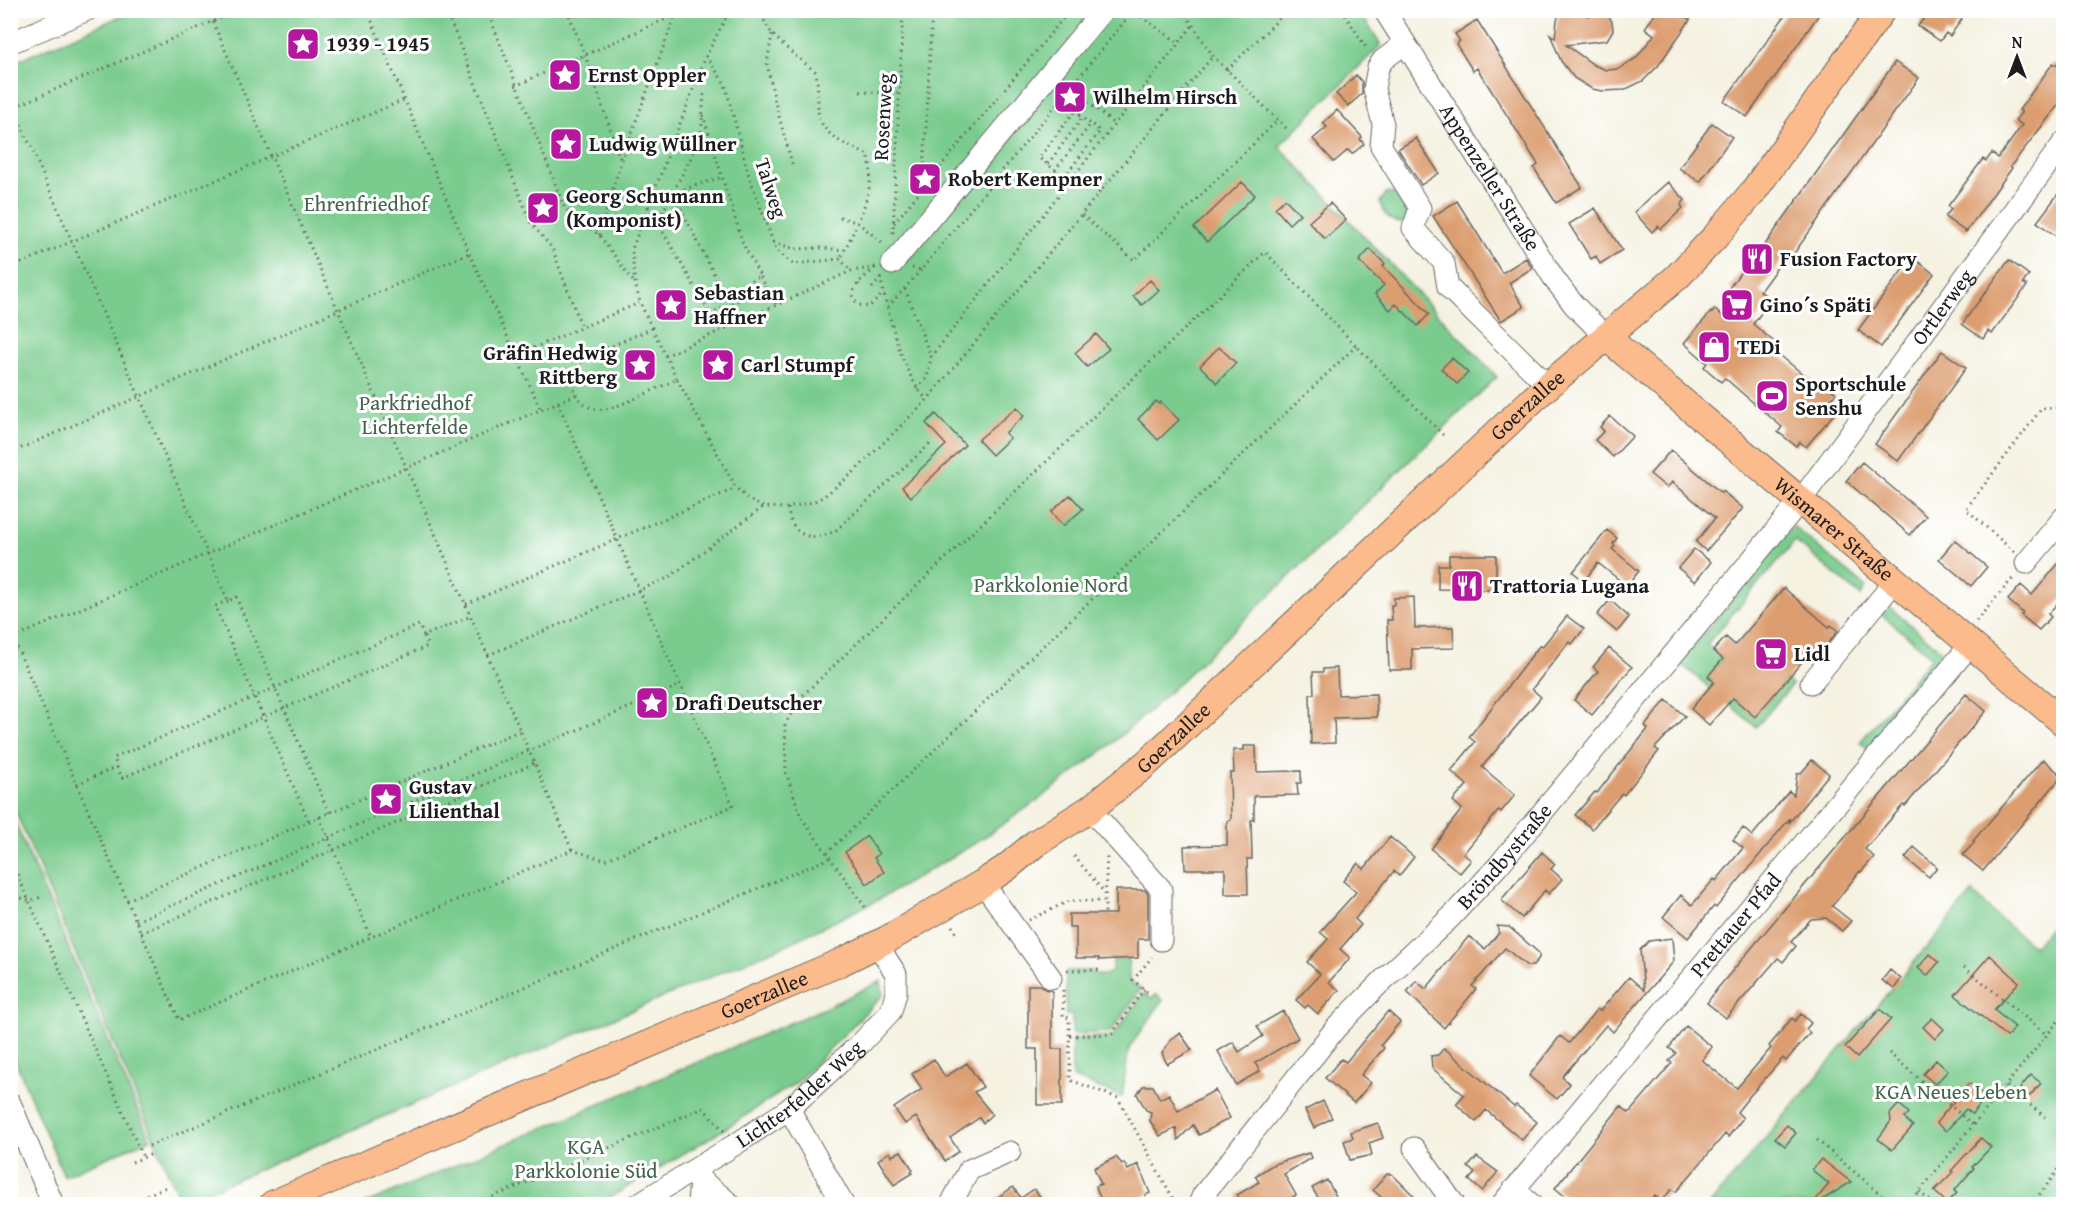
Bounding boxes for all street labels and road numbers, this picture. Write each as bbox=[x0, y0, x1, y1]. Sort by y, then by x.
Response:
street label: Rosenweg bbox=[865, 72, 900, 162]
street label: Appenzeller Straße bbox=[1432, 97, 1549, 257]
street label: Talweg bbox=[747, 154, 796, 222]
street label: Ortlerweg bbox=[1904, 262, 1981, 352]
street label: Goerzallee bbox=[1483, 362, 1572, 447]
street label: Wismarer Straße bbox=[1767, 469, 1901, 589]
street label: Goerzallee bbox=[1129, 695, 1217, 781]
street label: Bröndbystraße bbox=[1449, 796, 1559, 916]
street label: Prettauer Pfad bbox=[1682, 865, 1789, 984]
street label: Goerzallee bbox=[716, 962, 813, 1027]
street label: Lichterfelder Weg bbox=[729, 1032, 870, 1155]

